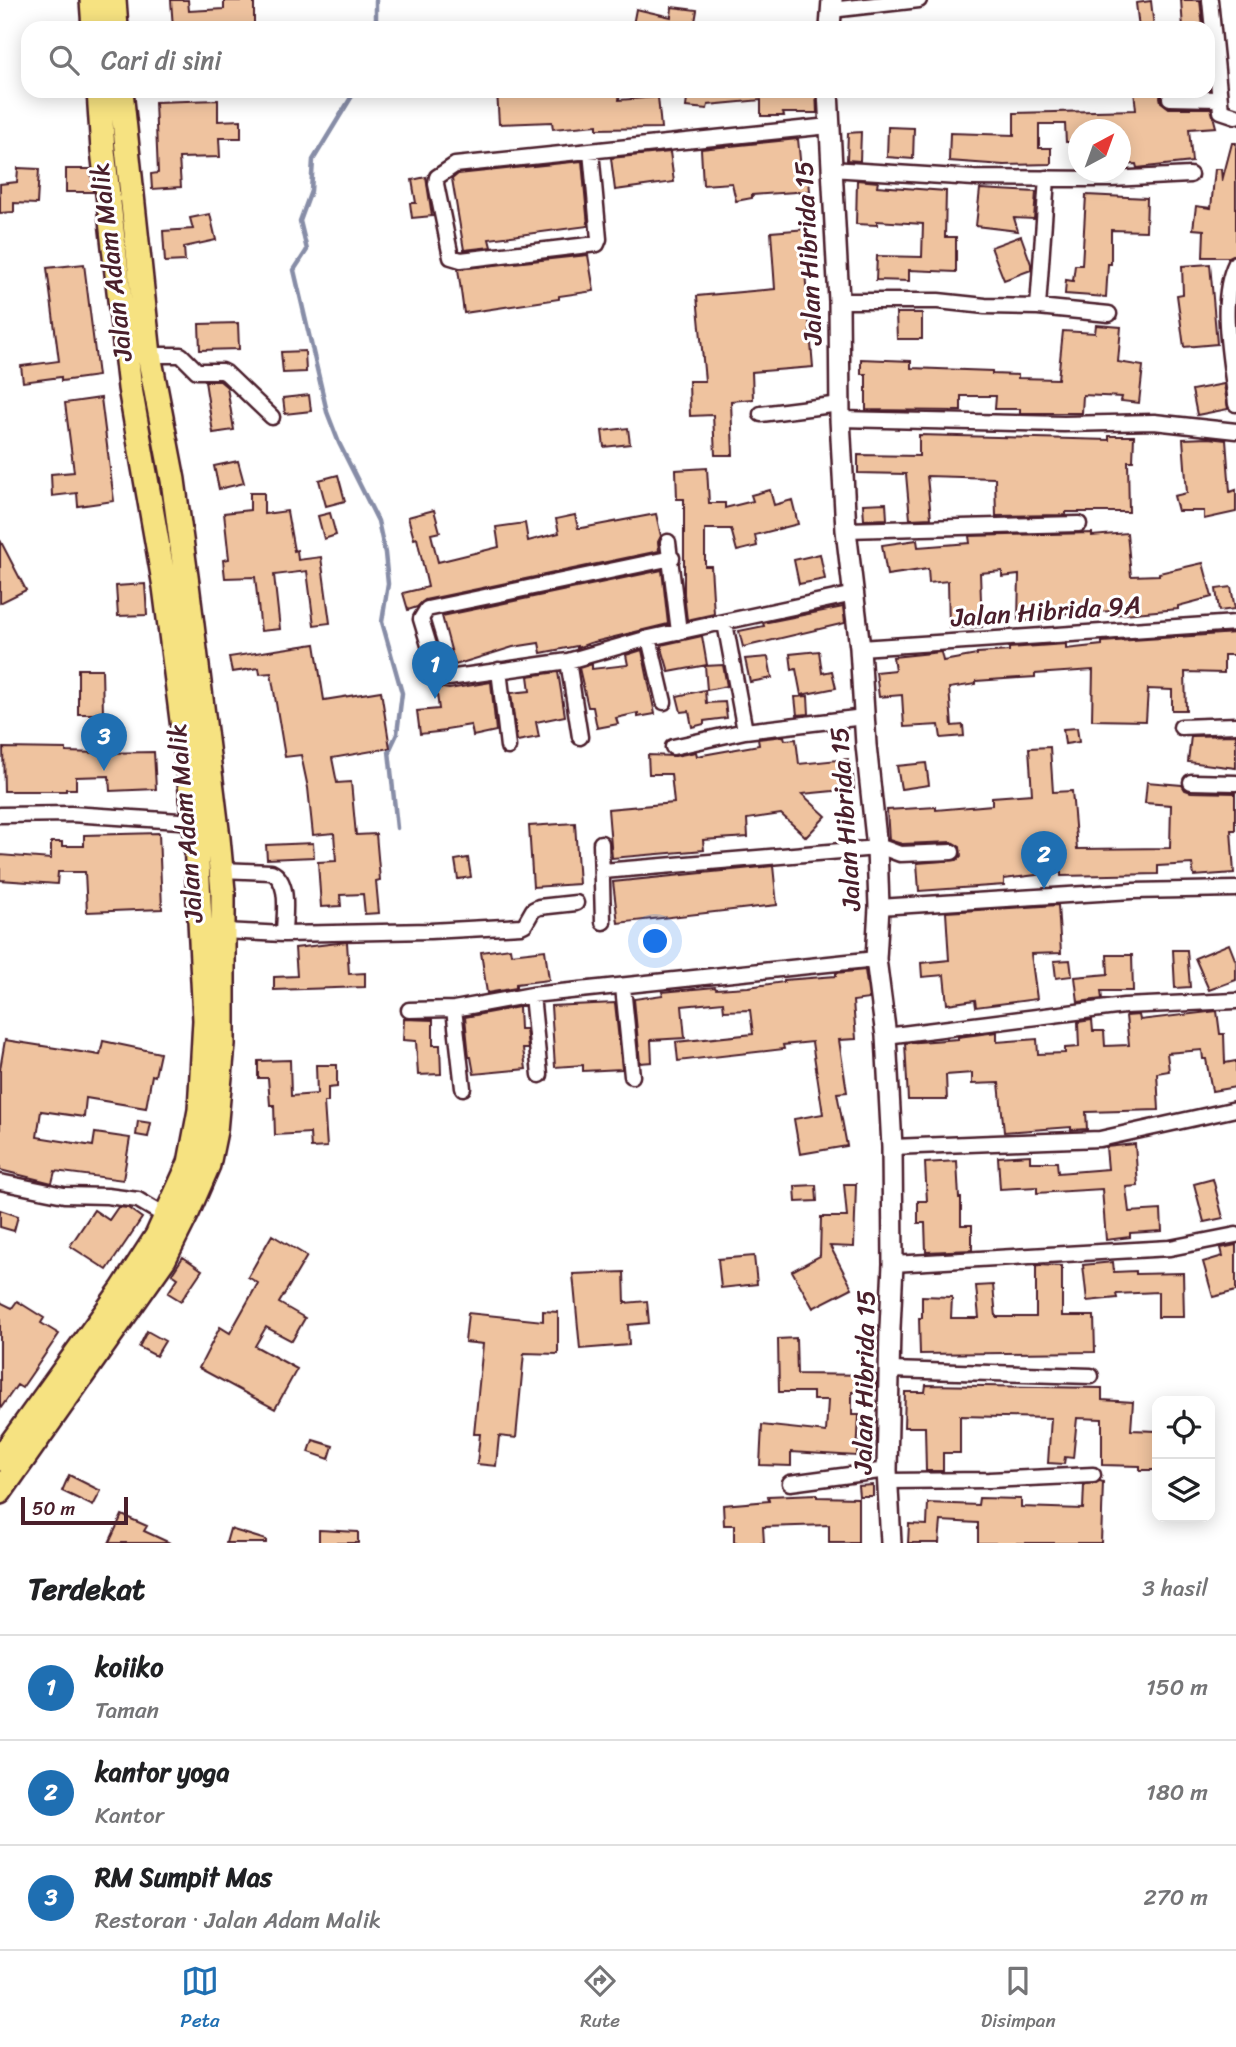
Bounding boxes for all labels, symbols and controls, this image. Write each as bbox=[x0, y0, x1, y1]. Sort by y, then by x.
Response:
search box bbox=[21, 21, 1215, 98]
text: Cari di sini bbox=[101, 37, 222, 83]
icon: search bbox=[45, 41, 83, 79]
north arrow bbox=[1068, 119, 1131, 182]
street label: Jalan Adam Malik bbox=[76, 160, 146, 365]
street label: Jalan Hibrida 15 bbox=[780, 160, 836, 347]
street label: Jalan Hibrida 9A bbox=[948, 581, 1143, 641]
pin: 1 bbox=[412, 641, 458, 699]
pin: 3 bbox=[81, 713, 127, 771]
street label: Jalan Adam Malik bbox=[153, 722, 217, 925]
street label: Jalan Hibrida 15 bbox=[816, 725, 874, 914]
pin: 2 bbox=[1021, 831, 1067, 889]
your location bbox=[638, 924, 672, 958]
street label: Jalan Hibrida 15 bbox=[839, 1289, 889, 1476]
map controls bbox=[1152, 1396, 1215, 1522]
button: locate bbox=[1152, 1396, 1215, 1459]
button: layers bbox=[1152, 1459, 1215, 1522]
text: 50 m bbox=[32, 1492, 75, 1525]
scale bar bbox=[21, 1494, 128, 1526]
text: Terdekat bbox=[28, 1562, 145, 1616]
text: 3 hasil bbox=[1142, 1568, 1208, 1609]
text: koiiko bbox=[95, 1644, 163, 1690]
text: 1 bbox=[46, 1667, 56, 1708]
text: 150 m bbox=[1146, 1667, 1208, 1708]
text: Taman bbox=[95, 1690, 159, 1731]
text: kantor yoga bbox=[95, 1749, 230, 1795]
text: 2 bbox=[44, 1772, 58, 1813]
text: 180 m bbox=[1146, 1772, 1208, 1813]
text: Kantor bbox=[95, 1795, 164, 1836]
text: RM Sumpit Mas bbox=[95, 1854, 272, 1900]
text: 3 bbox=[45, 1877, 57, 1918]
text: 270 m bbox=[1143, 1877, 1208, 1918]
text: Restoran · Jalan Adam Malik bbox=[95, 1900, 381, 1941]
tab: Peta bbox=[180, 1962, 219, 2037]
tab: Rute bbox=[580, 1962, 620, 2037]
tab: Disimpan bbox=[981, 1962, 1056, 2037]

